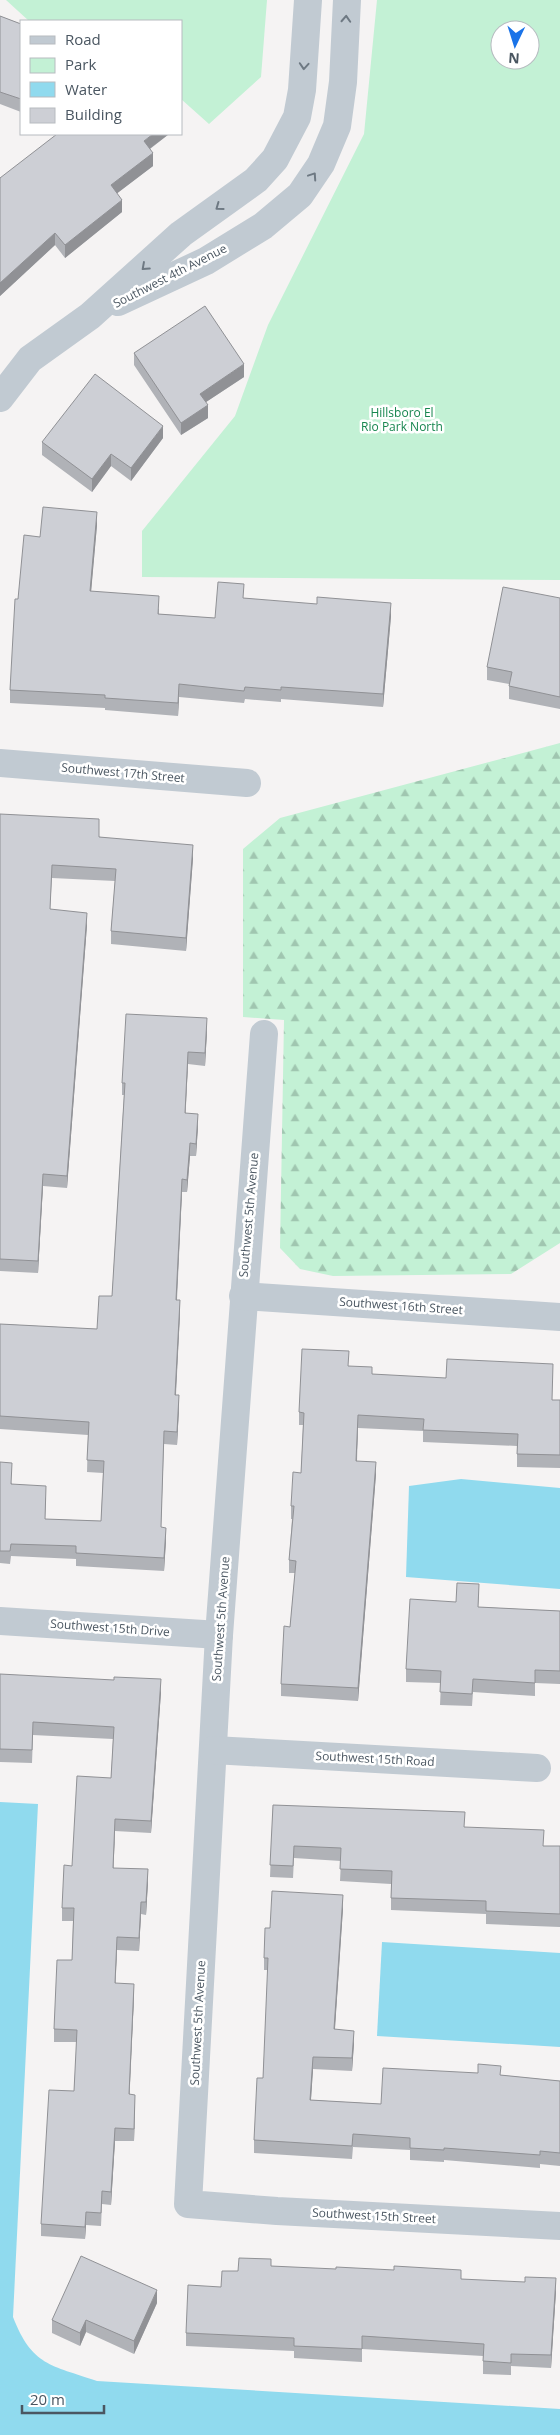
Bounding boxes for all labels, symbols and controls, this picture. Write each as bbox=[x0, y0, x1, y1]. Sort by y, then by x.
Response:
one-way arrow bbox=[341, 15, 351, 23]
legend bbox=[20, 20, 182, 135]
north arrow bbox=[490, 20, 540, 70]
text: Road bbox=[65, 29, 101, 49]
text: N bbox=[508, 49, 520, 68]
text: Park bbox=[65, 54, 96, 74]
one-way arrow bbox=[298, 62, 309, 70]
text: Water bbox=[65, 79, 107, 99]
text: Building bbox=[65, 104, 122, 124]
one-way arrow bbox=[307, 172, 316, 182]
one-way arrow bbox=[215, 201, 225, 210]
street label: Southwest 4th Avenue bbox=[110, 239, 230, 312]
one-way arrow bbox=[142, 261, 151, 270]
park label: Hillsboro El Rio Park North bbox=[361, 404, 443, 435]
street label: Southwest 17th Street bbox=[61, 759, 186, 786]
street label: Southwest 5th Avenue bbox=[235, 1152, 262, 1278]
street label: Southwest 16th Street bbox=[339, 1293, 463, 1318]
street label: Southwest 5th Avenue bbox=[208, 1556, 233, 1682]
street label: Southwest 15th Drive bbox=[50, 1615, 171, 1640]
street label: Southwest 15th Road bbox=[315, 1747, 435, 1770]
street label: Southwest 5th Avenue bbox=[186, 1960, 209, 2086]
street label: Southwest 15th Street bbox=[312, 2204, 436, 2227]
scale bar bbox=[22, 2382, 105, 2414]
text: 20 m bbox=[30, 2389, 65, 2409]

